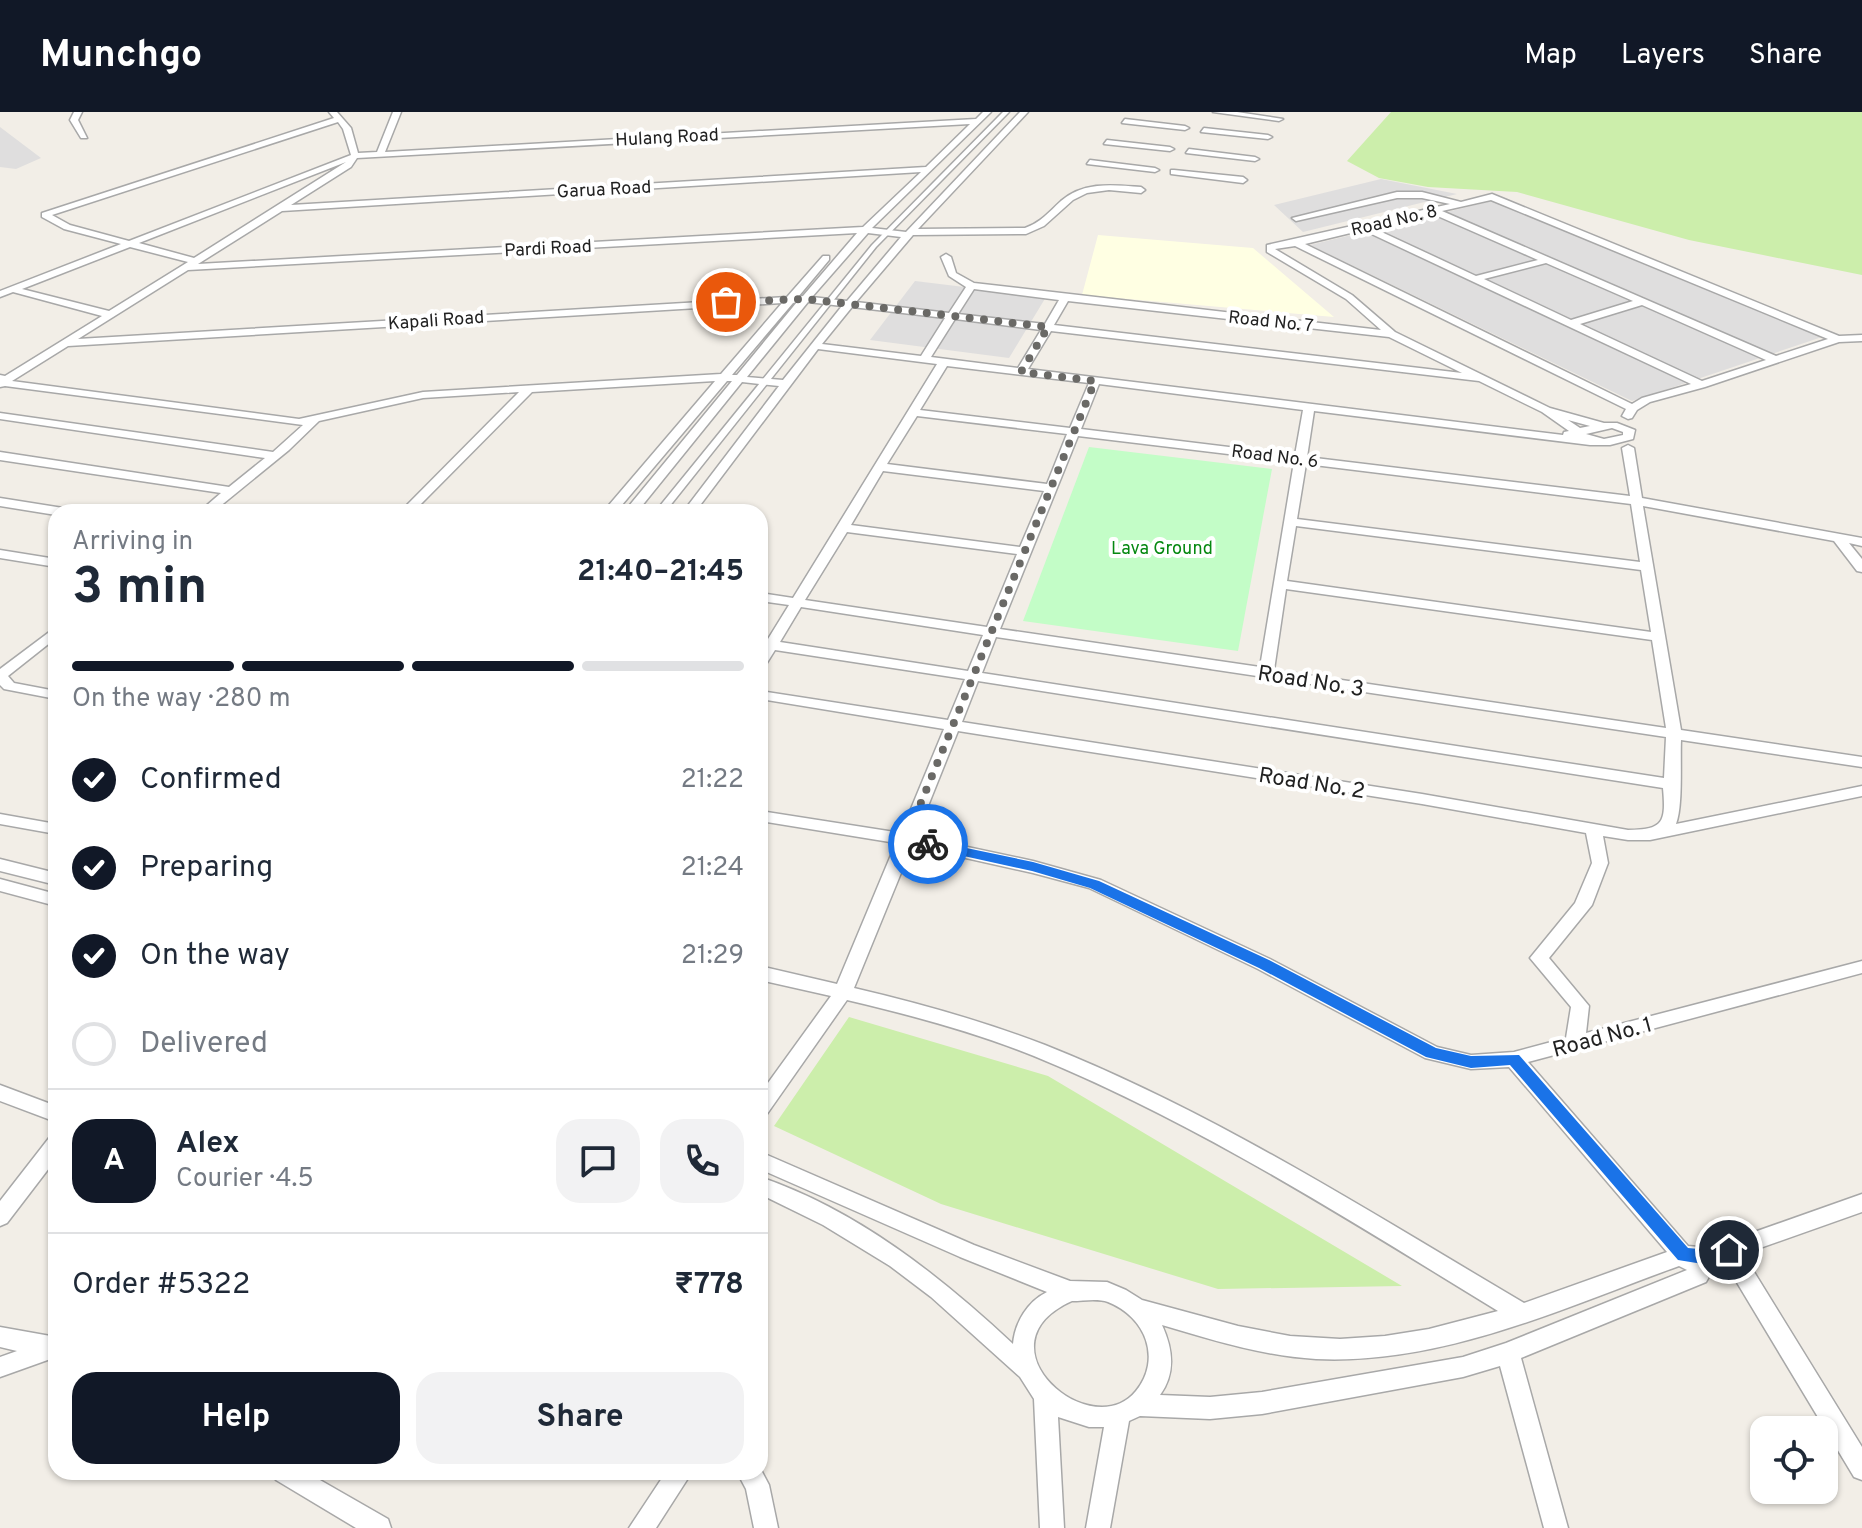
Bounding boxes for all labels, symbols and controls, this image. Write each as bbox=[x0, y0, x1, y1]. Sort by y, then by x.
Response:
text: Munchgo bbox=[40, 32, 202, 81]
text: Map bbox=[1524, 38, 1577, 74]
text: Layers bbox=[1621, 38, 1705, 74]
text: Share bbox=[1749, 38, 1822, 74]
street label: Hulang Road bbox=[615, 124, 719, 153]
street label: Garua Road bbox=[556, 177, 652, 204]
street label: Road No. 8 bbox=[1349, 200, 1440, 243]
street label: Pardi Road bbox=[504, 236, 593, 263]
pin bbox=[692, 268, 760, 336]
icon: bag bbox=[704, 280, 748, 324]
street label: Kapali Road bbox=[387, 307, 485, 336]
street label: Road No. 7 bbox=[1227, 307, 1315, 338]
street label: Road No. 6 bbox=[1230, 441, 1320, 474]
text: Arriving in bbox=[72, 526, 193, 559]
park label: Lava Ground bbox=[1111, 538, 1213, 561]
text: 21:40–21:45 bbox=[577, 554, 744, 591]
text: 3 min bbox=[72, 556, 207, 622]
street label: Road No. 3 bbox=[1256, 661, 1366, 704]
text: On the way · 280 m bbox=[72, 683, 291, 716]
icon: check bbox=[72, 758, 116, 802]
text: Confirmed bbox=[140, 762, 282, 799]
street label: Road No. 2 bbox=[1256, 763, 1367, 806]
text: 21:22 bbox=[681, 764, 744, 797]
courier bbox=[888, 804, 968, 884]
icon: bike bbox=[906, 822, 950, 866]
icon: check bbox=[72, 846, 116, 890]
text: Preparing bbox=[140, 850, 273, 887]
text: 21:24 bbox=[681, 852, 744, 885]
icon: check bbox=[72, 934, 116, 978]
text: On the way bbox=[140, 938, 290, 975]
text: 21:29 bbox=[681, 940, 744, 973]
street label: Road No. 1 bbox=[1550, 1012, 1656, 1065]
text: Delivered bbox=[140, 1026, 268, 1063]
button: chat bbox=[556, 1119, 640, 1203]
button: phone bbox=[660, 1119, 744, 1203]
text: Alex bbox=[176, 1126, 240, 1163]
text: A bbox=[103, 1143, 125, 1180]
text: Courier · 4.5 bbox=[176, 1163, 314, 1196]
pin bbox=[1695, 1216, 1763, 1284]
icon: home bbox=[1707, 1228, 1751, 1272]
text: Order #5322 bbox=[72, 1267, 250, 1304]
text: ₹778 bbox=[674, 1267, 744, 1304]
button: Help bbox=[72, 1372, 400, 1464]
button: Share bbox=[416, 1372, 744, 1464]
map controls bbox=[1750, 1416, 1838, 1504]
button: locate bbox=[1750, 1416, 1838, 1504]

